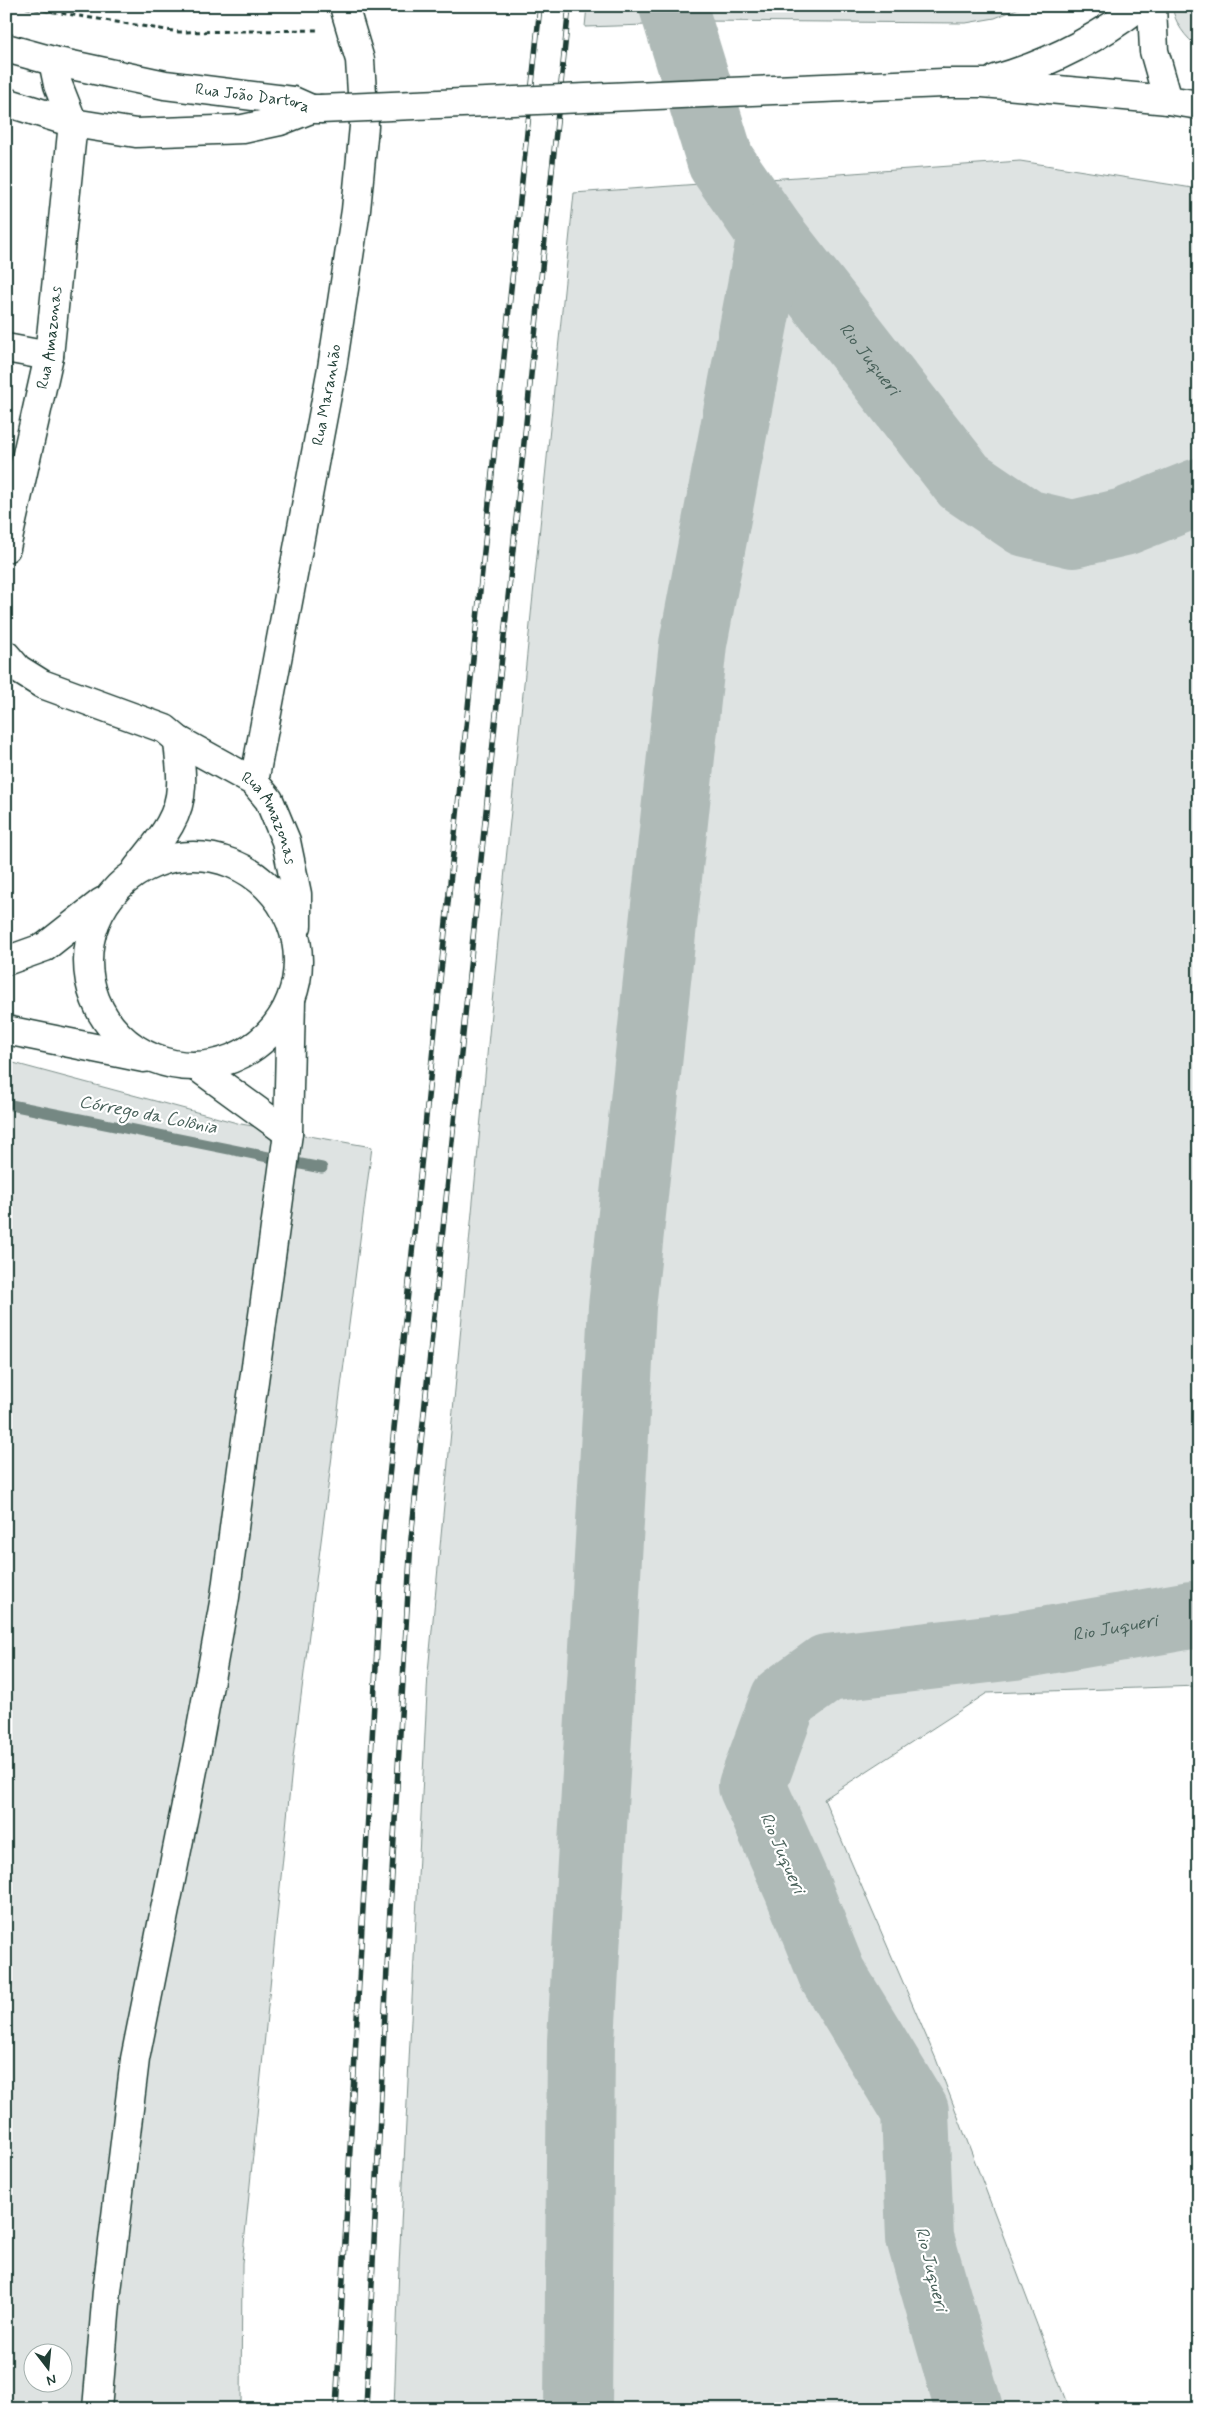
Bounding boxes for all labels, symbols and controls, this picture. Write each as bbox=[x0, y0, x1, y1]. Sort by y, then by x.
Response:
street label: Rua João Dartora bbox=[194, 78, 314, 118]
street label: Rua Amazonas bbox=[31, 285, 67, 391]
water label: Rio Juqueri bbox=[833, 318, 907, 403]
street label: Rua Maranhão bbox=[307, 342, 346, 447]
street label: Rua Amazonas bbox=[238, 767, 301, 866]
water label: Córrego da Colônia bbox=[77, 1090, 219, 1142]
water label: Rio Juqueri bbox=[1070, 1609, 1162, 1648]
water label: Rio Juqueri bbox=[754, 1809, 812, 1900]
water label: Rio Juqueri bbox=[909, 2224, 954, 2316]
north arrow bbox=[22, 2342, 72, 2392]
text: N bbox=[44, 2370, 58, 2389]

